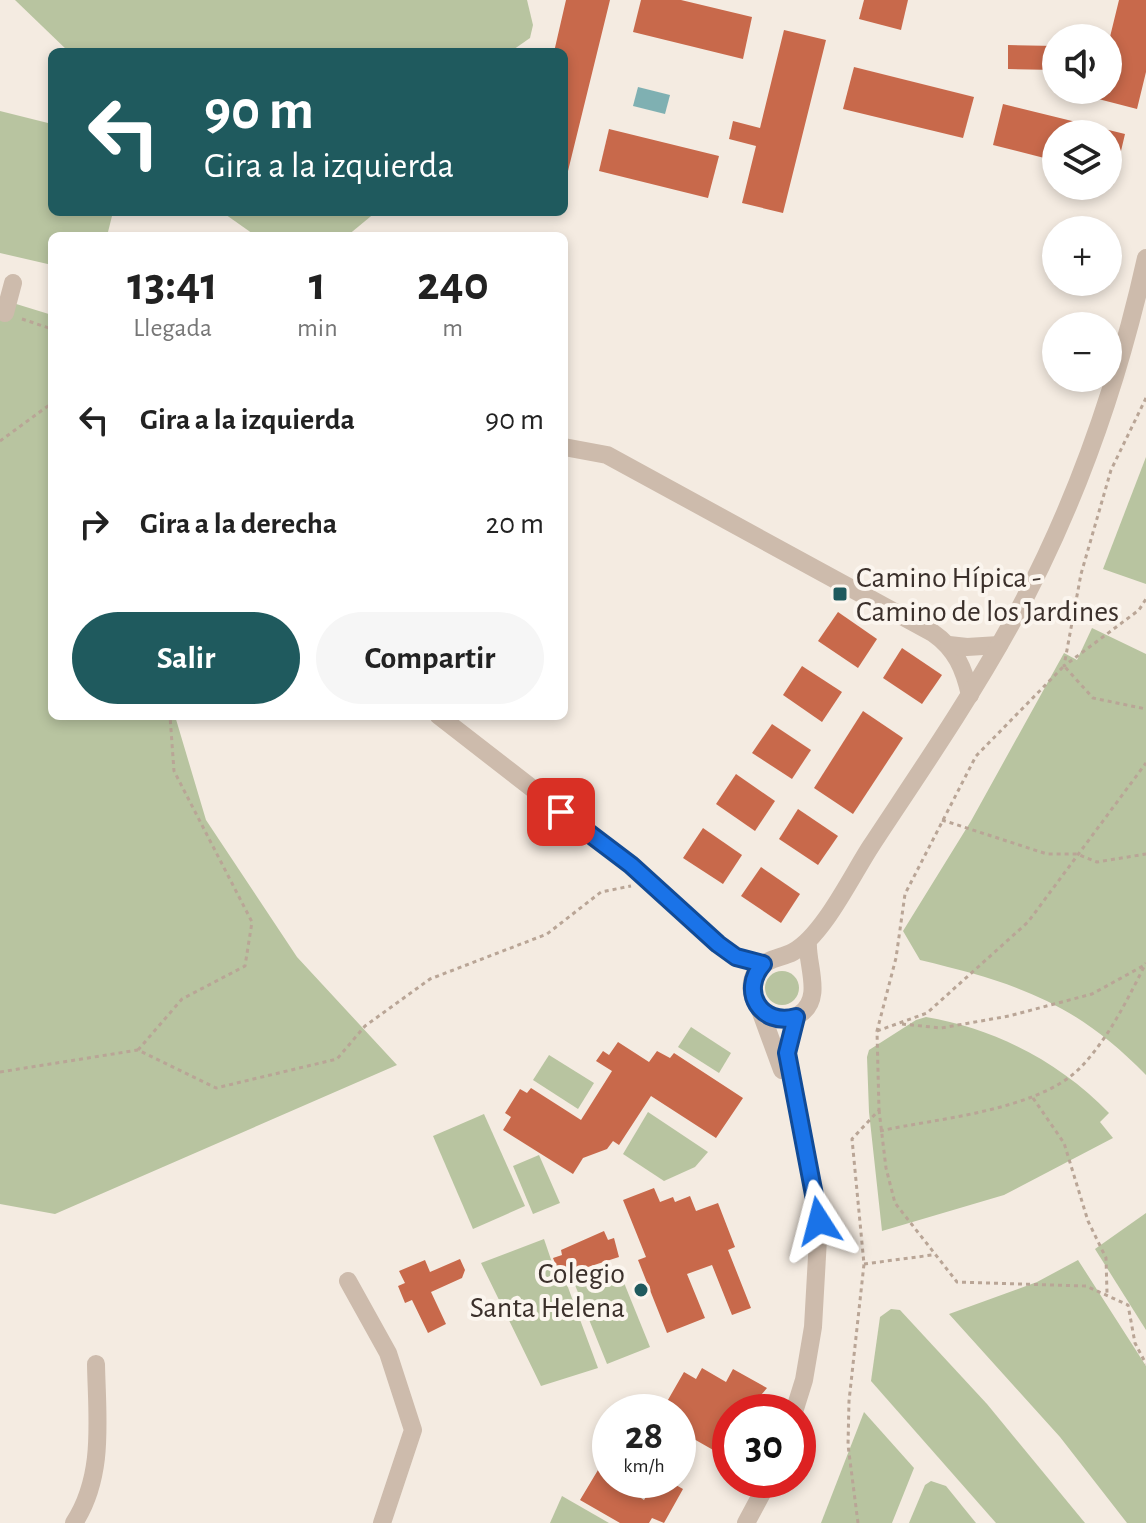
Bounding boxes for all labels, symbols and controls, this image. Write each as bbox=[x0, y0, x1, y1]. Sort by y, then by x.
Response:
map controls bbox=[1042, 24, 1122, 392]
button: sound bbox=[1042, 24, 1122, 104]
icon: left bbox=[72, 80, 176, 184]
text: 90 m bbox=[204, 83, 314, 139]
button: layers bbox=[1042, 120, 1122, 200]
text: Gira a la izquierda bbox=[204, 148, 454, 184]
button: + bbox=[1042, 216, 1122, 296]
text: 13:41 bbox=[127, 261, 218, 309]
text: 1 bbox=[309, 261, 326, 309]
text: 240 bbox=[417, 261, 489, 309]
button: − bbox=[1042, 312, 1122, 392]
text: Llegada bbox=[133, 315, 212, 341]
text: min bbox=[297, 315, 338, 341]
text: m bbox=[442, 315, 463, 341]
icon: left bbox=[72, 398, 116, 442]
text: Gira a la izquierda bbox=[140, 405, 355, 435]
text: 90 m bbox=[485, 405, 544, 435]
icon: right bbox=[72, 502, 116, 546]
text: Gira a la derecha bbox=[140, 509, 337, 539]
text: 20 m bbox=[486, 509, 544, 539]
place label: Camino Hípica - Camino de los Jardines bbox=[856, 563, 1119, 627]
marker: Camino Hípica - Camino de los Jardines bbox=[831, 585, 849, 603]
button: Salir bbox=[72, 612, 300, 704]
button: Compartir bbox=[316, 612, 544, 704]
pin bbox=[527, 778, 595, 846]
icon: arrive bbox=[539, 790, 583, 834]
position arrow bbox=[777, 1179, 861, 1263]
place label: Colegio Santa Helena bbox=[470, 1259, 625, 1323]
marker: Colegio Santa Helena bbox=[632, 1281, 650, 1299]
speed limit sign: 30 bbox=[712, 1394, 816, 1498]
text: 28 bbox=[625, 1416, 663, 1456]
text: km/h bbox=[623, 1456, 665, 1476]

